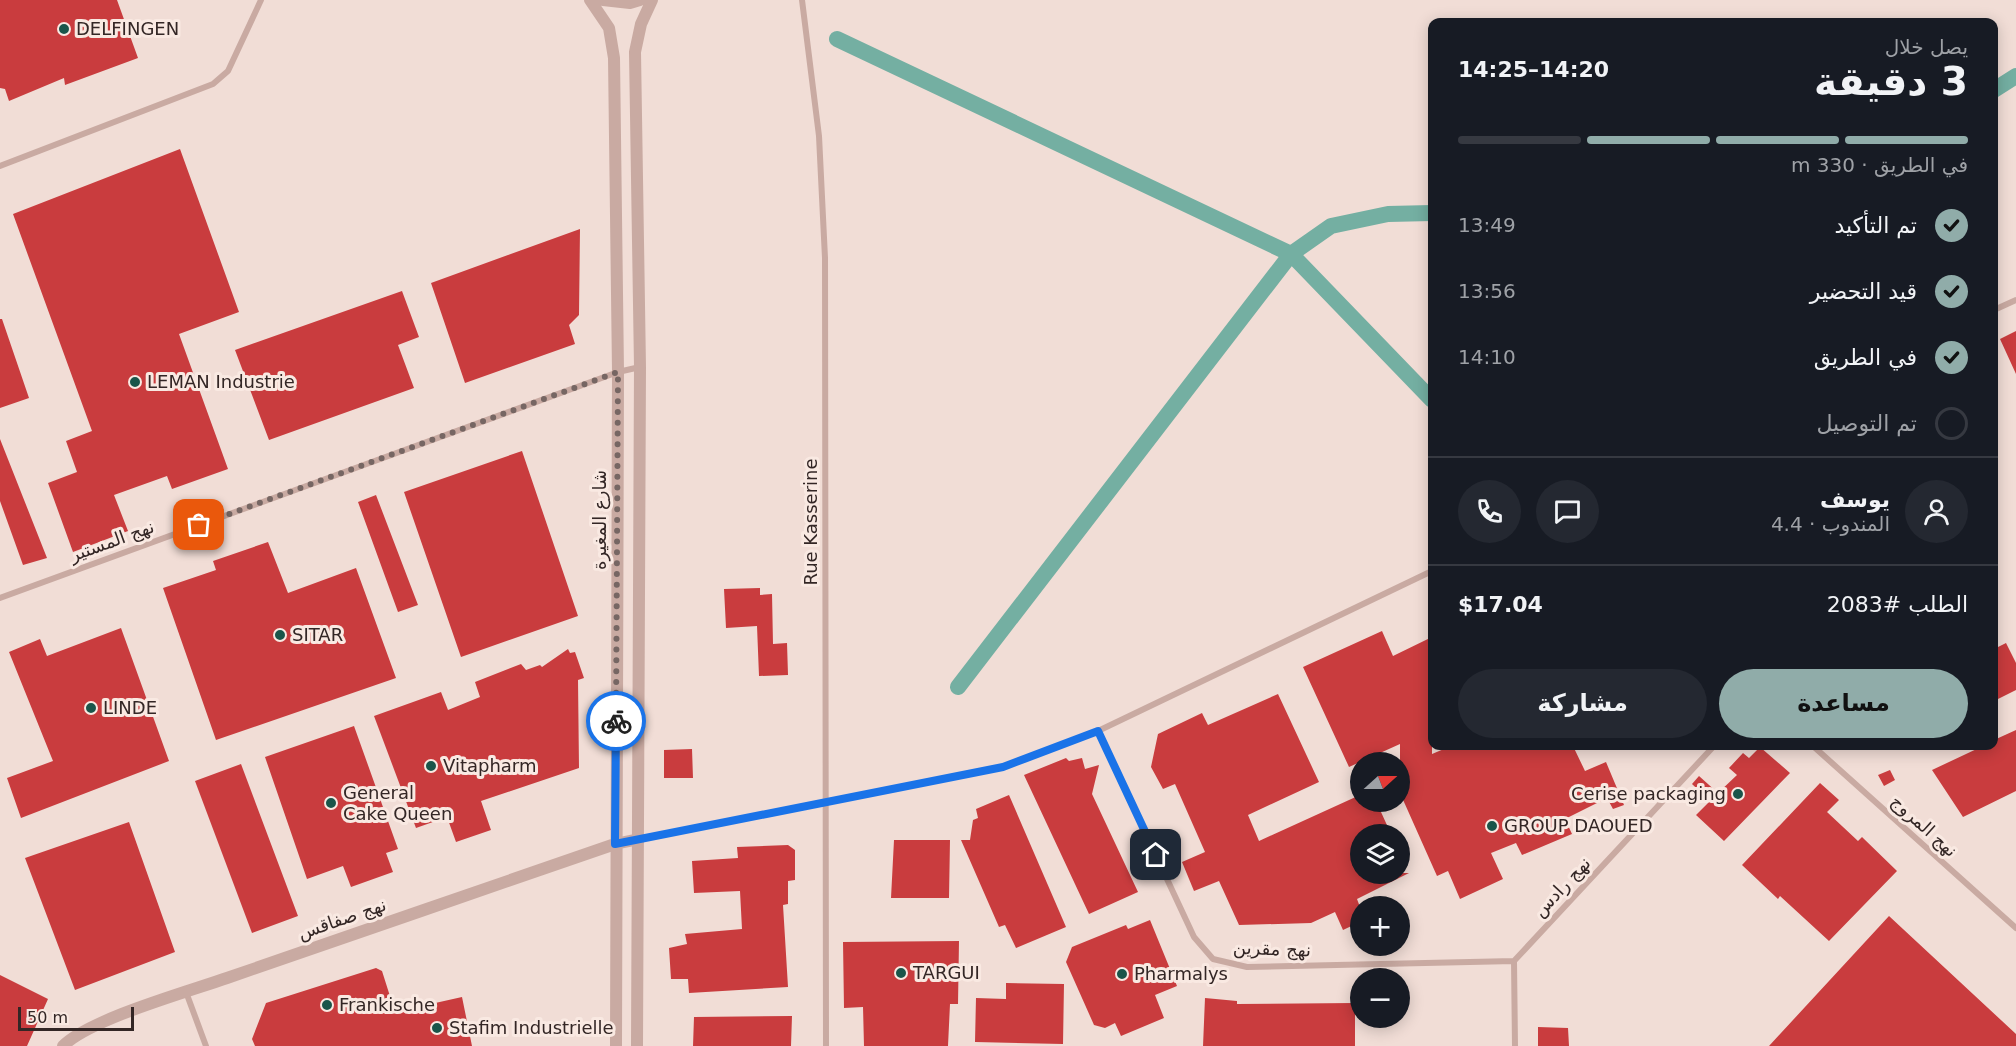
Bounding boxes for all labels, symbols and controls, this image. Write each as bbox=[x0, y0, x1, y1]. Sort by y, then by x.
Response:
place label: DELFINGEN bbox=[76, 18, 179, 39]
marker: DELFINGEN bbox=[57, 22, 71, 36]
text: يصل خلال bbox=[1885, 35, 1968, 59]
text: 14:20–14:25 bbox=[1458, 57, 1609, 82]
text: 3 دقيقة bbox=[1814, 59, 1968, 104]
text: في الطريق · 330 m bbox=[1791, 153, 1968, 177]
icon: check bbox=[1935, 209, 1968, 242]
text: 13:49 bbox=[1458, 213, 1516, 237]
text: تم التأكيد bbox=[1834, 213, 1917, 238]
icon: check bbox=[1935, 275, 1968, 308]
text: 13:56 bbox=[1458, 279, 1516, 303]
text: قيد التحضير bbox=[1810, 279, 1917, 304]
icon: check bbox=[1935, 341, 1968, 374]
text: 14:10 bbox=[1458, 345, 1516, 369]
text: في الطريق bbox=[1814, 345, 1917, 370]
place label: LEMAN Industrie bbox=[147, 371, 295, 392]
marker: LEMAN Industrie bbox=[128, 375, 142, 389]
text: تم التوصيل bbox=[1816, 411, 1917, 436]
street label: Rue Kasserine bbox=[800, 458, 821, 586]
street label: شارع المغيرة bbox=[589, 470, 611, 570]
button: phone bbox=[1458, 480, 1521, 543]
button: chat bbox=[1536, 480, 1599, 543]
button: person bbox=[1905, 480, 1968, 543]
text: يوسف bbox=[1820, 487, 1890, 512]
pin bbox=[173, 499, 224, 550]
icon: bag bbox=[182, 508, 215, 541]
text: المندوب · 4.4 bbox=[1771, 512, 1890, 536]
street label: نهج المستير bbox=[66, 516, 157, 567]
text: $17.04 bbox=[1458, 592, 1543, 617]
text: الطلب #2083 bbox=[1827, 592, 1968, 617]
place label: SITAR bbox=[292, 624, 343, 645]
marker: SITAR bbox=[273, 628, 287, 642]
button: مشاركة bbox=[1458, 669, 1707, 738]
button: مساعدة bbox=[1719, 669, 1968, 738]
courier bbox=[586, 691, 646, 751]
place label: LINDE bbox=[103, 697, 157, 718]
marker: LINDE bbox=[84, 701, 98, 715]
icon: bike bbox=[600, 705, 633, 738]
north arrow bbox=[1350, 752, 1410, 812]
map controls bbox=[1350, 752, 1410, 1028]
place label: Vitapharm bbox=[443, 755, 537, 776]
marker: Vitapharm bbox=[424, 759, 438, 773]
place label: General Cake Queen bbox=[343, 782, 452, 824]
place label: Cerise packaging bbox=[1571, 783, 1726, 804]
marker: Cerise packaging bbox=[1731, 787, 1745, 801]
street label: نهج المروج bbox=[1886, 790, 1962, 862]
marker: General Cake Queen bbox=[324, 796, 338, 810]
place label: GROUP DAOUED bbox=[1504, 815, 1653, 836]
marker: GROUP DAOUED bbox=[1485, 819, 1499, 833]
button: layers bbox=[1350, 824, 1410, 884]
pin bbox=[1130, 829, 1181, 880]
icon: home bbox=[1139, 838, 1172, 871]
street label: نهج رادس bbox=[1529, 852, 1595, 922]
street label: نهج صفاقس bbox=[295, 894, 389, 944]
button: + bbox=[1350, 896, 1410, 956]
street label: نهج مقرين bbox=[1233, 937, 1311, 961]
place label: TARGUI bbox=[912, 962, 980, 983]
place label: Pharmalys bbox=[1134, 963, 1228, 984]
marker: TARGUI bbox=[894, 966, 908, 980]
marker: Pharmalys bbox=[1115, 967, 1129, 981]
button: − bbox=[1350, 968, 1410, 1028]
place label: Frankische bbox=[339, 994, 435, 1015]
marker: Frankische bbox=[320, 998, 334, 1012]
scale bar bbox=[18, 1004, 134, 1032]
text: 50 m bbox=[27, 1008, 68, 1027]
place label: Stafim Industrielle bbox=[449, 1017, 614, 1038]
marker: Stafim Industrielle bbox=[430, 1021, 444, 1035]

